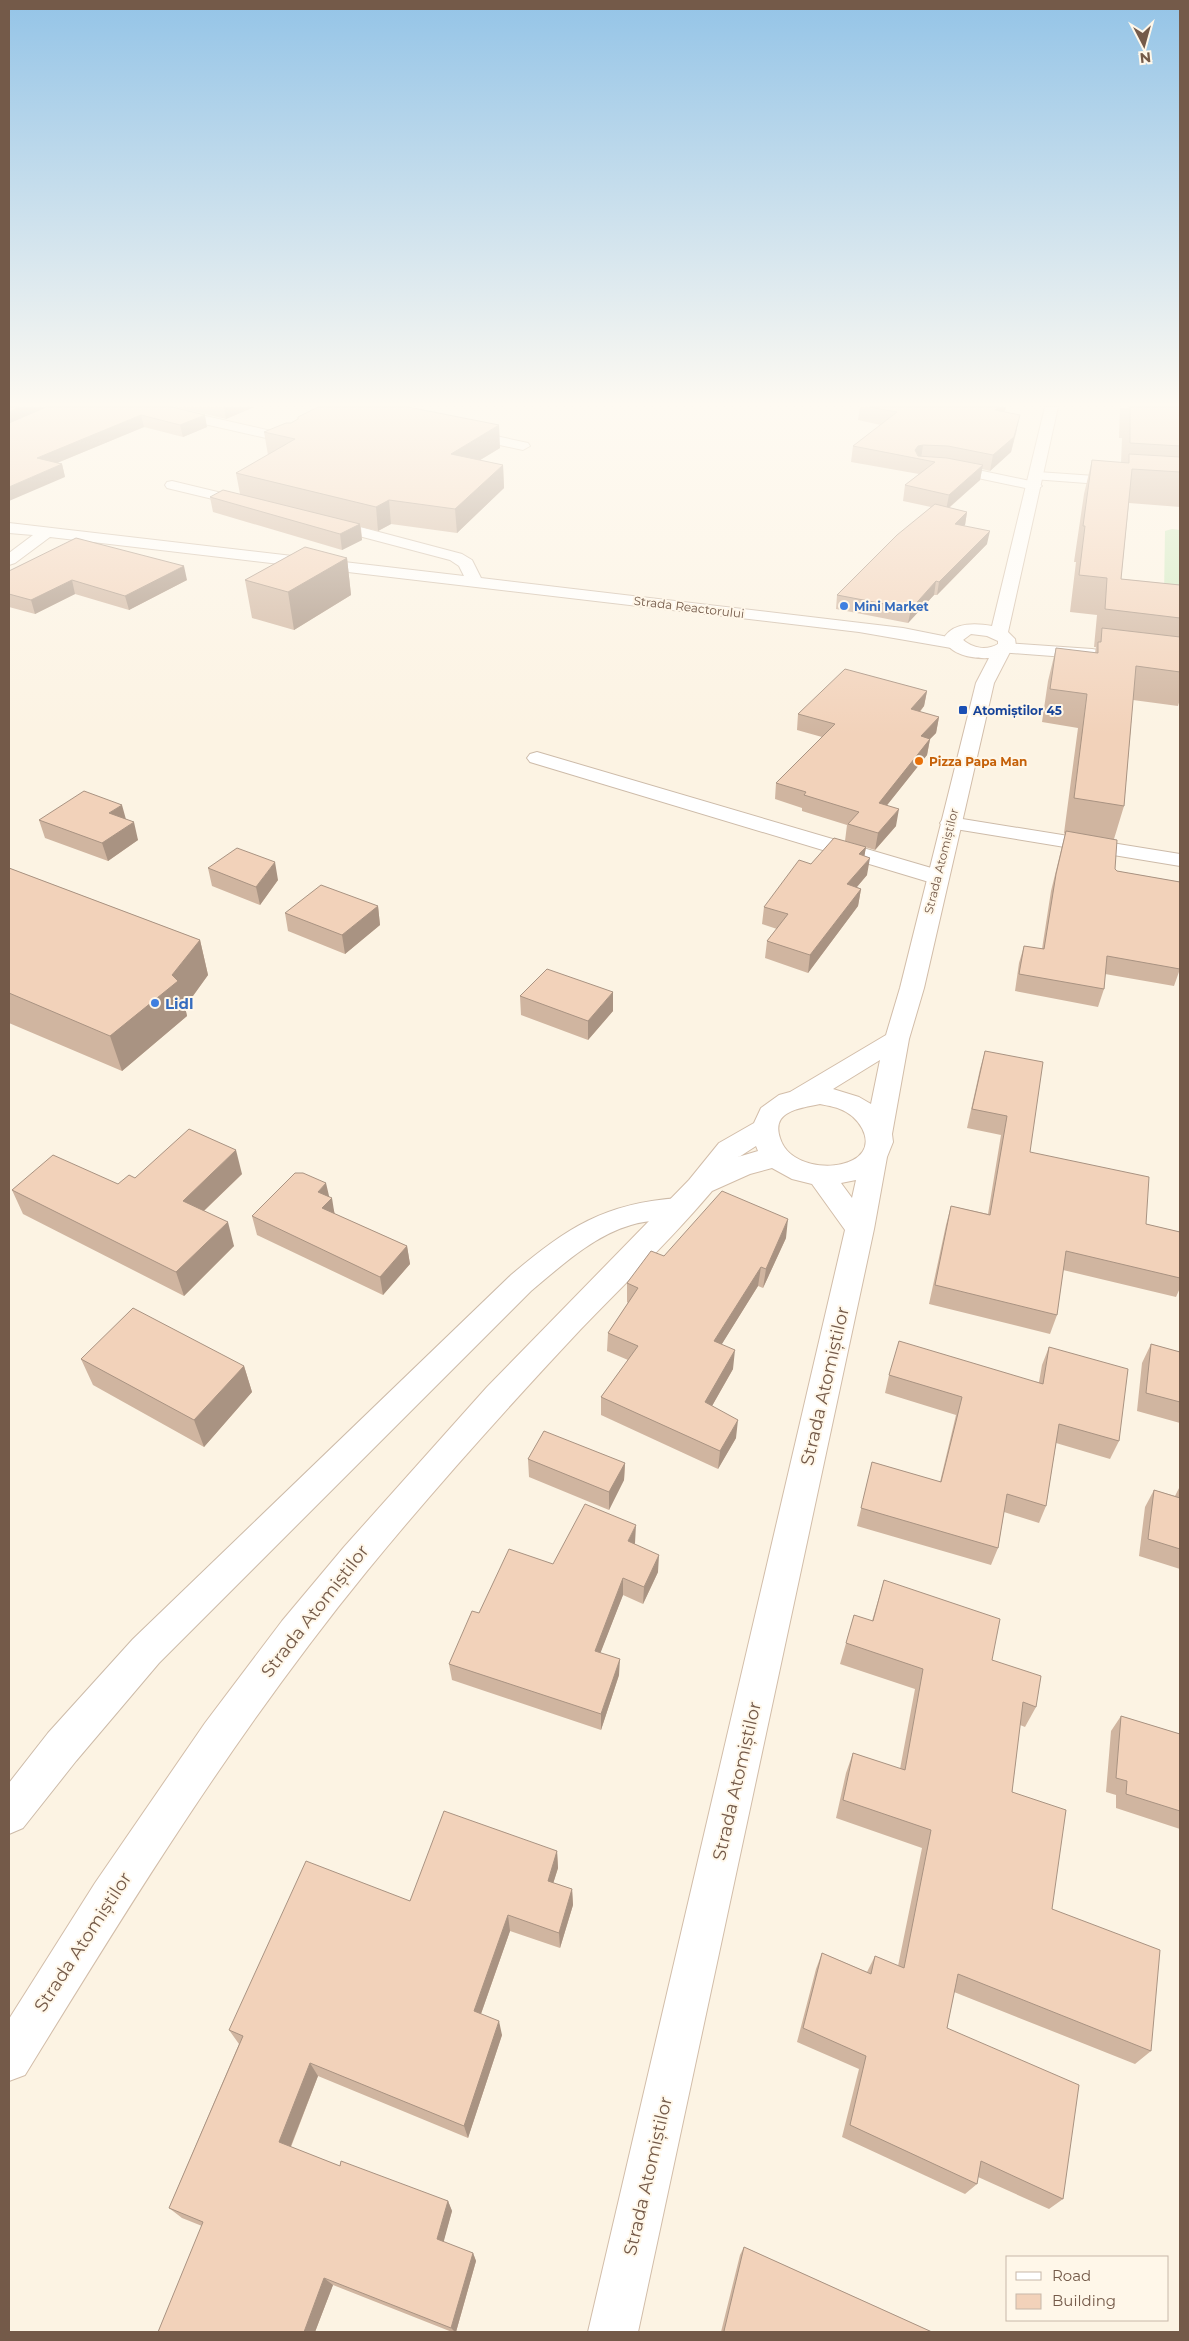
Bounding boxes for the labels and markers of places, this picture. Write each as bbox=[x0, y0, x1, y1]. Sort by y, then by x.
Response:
place label: Mini Market bbox=[854, 599, 930, 614]
marker: Mini Market bbox=[838, 600, 850, 612]
place label: Atomiștilor 45 bbox=[972, 703, 1062, 718]
marker: Atomiștilor 45 bbox=[957, 704, 969, 716]
place label: Pizza Papa Man bbox=[929, 754, 1027, 769]
marker: Pizza Papa Man bbox=[913, 755, 925, 767]
place label: Lidl bbox=[165, 994, 193, 1013]
marker: Lidl bbox=[149, 997, 161, 1009]

